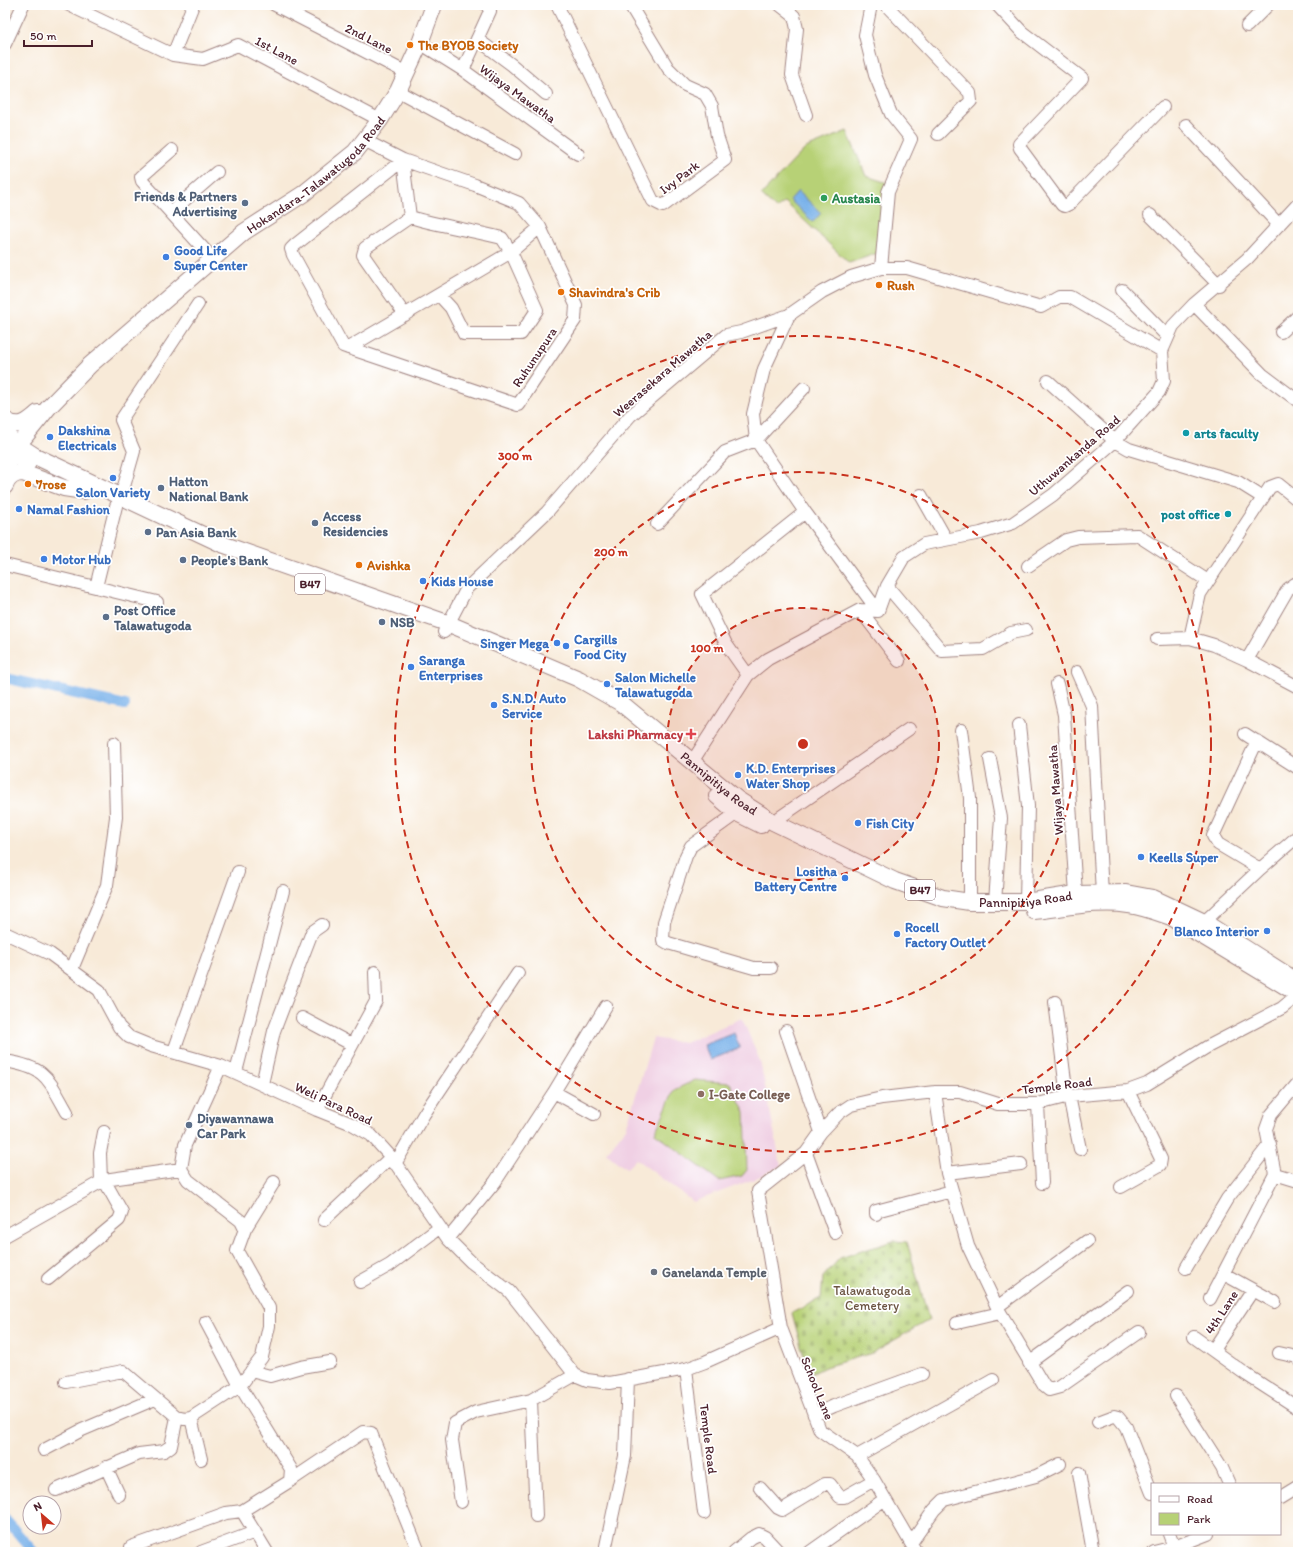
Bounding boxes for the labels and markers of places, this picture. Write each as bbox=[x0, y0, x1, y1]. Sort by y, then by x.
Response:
place label: The BYOB Society bbox=[417, 38, 519, 54]
marker: The BYOB Society bbox=[405, 40, 415, 50]
place label: Friends & Partners Advertising bbox=[134, 189, 237, 220]
place label: Austasia bbox=[831, 191, 881, 206]
marker: Austasia bbox=[819, 193, 829, 203]
marker: Friends & Partners Advertising bbox=[240, 198, 250, 208]
place label: Good Life Super Center bbox=[174, 243, 248, 274]
marker: Good Life Super Center bbox=[161, 252, 171, 262]
place label: Rush bbox=[887, 278, 915, 293]
marker: Rush bbox=[874, 280, 884, 290]
place label: Shavindra's Crib bbox=[569, 285, 661, 300]
marker: Shavindra's Crib bbox=[556, 287, 566, 297]
place label: Dakshina Electricals bbox=[58, 423, 117, 453]
place label: arts faculty bbox=[1194, 426, 1260, 442]
marker: arts faculty bbox=[1181, 428, 1191, 438]
marker: Dakshina Electricals bbox=[45, 432, 55, 442]
marker: Salon Variety bbox=[108, 473, 118, 483]
place label: Hatton National Bank bbox=[169, 474, 249, 504]
place label: 7rose bbox=[35, 477, 66, 492]
marker: 7rose bbox=[23, 479, 33, 489]
marker: Hatton National Bank bbox=[156, 483, 166, 493]
place label: Salon Variety bbox=[76, 485, 151, 501]
place label: Namal Fashion bbox=[27, 502, 111, 517]
marker: Namal Fashion bbox=[14, 504, 24, 514]
place label: post office bbox=[1160, 507, 1220, 523]
place label: Access Residencies bbox=[322, 509, 388, 539]
marker: post office bbox=[1223, 509, 1233, 519]
marker: Access Residencies bbox=[310, 518, 320, 528]
place label: Pan Asia Bank bbox=[156, 525, 237, 540]
marker: Pan Asia Bank bbox=[143, 527, 153, 537]
place label: Motor Hub bbox=[52, 552, 111, 567]
place label: People's Bank bbox=[191, 553, 268, 569]
marker: Motor Hub bbox=[39, 554, 49, 564]
marker: People's Bank bbox=[178, 555, 188, 565]
place label: Avishka bbox=[366, 558, 411, 573]
marker: Avishka bbox=[354, 560, 364, 570]
place label: Kids House bbox=[431, 574, 493, 589]
marker: Kids House bbox=[418, 576, 428, 586]
place label: Post Office Talawatugoda bbox=[113, 603, 192, 634]
marker: Post Office Talawatugoda bbox=[101, 612, 111, 622]
place label: NSB bbox=[390, 615, 415, 630]
marker: NSB bbox=[377, 617, 387, 627]
place label: Cargills Food City bbox=[574, 632, 627, 663]
place label: Singer Mega bbox=[480, 636, 549, 652]
marker: Singer Mega bbox=[552, 638, 562, 648]
marker: Cargills Food City bbox=[561, 641, 571, 651]
place label: Saranga Enterprises bbox=[419, 653, 483, 684]
marker: Saranga Enterprises bbox=[406, 662, 416, 672]
place label: Salon Michelle Talawatugoda bbox=[614, 670, 696, 701]
marker: Salon Michelle Talawatugoda bbox=[602, 679, 612, 689]
place label: S.N.D. Auto Service bbox=[502, 691, 566, 721]
marker: S.N.D. Auto Service bbox=[489, 700, 499, 710]
place label: Lakshi Pharmacy bbox=[588, 727, 684, 743]
marker: Lakshi Pharmacy bbox=[686, 729, 696, 739]
centre of rings bbox=[796, 737, 810, 751]
place label: K.D. Enterprises Water Shop bbox=[746, 761, 836, 792]
marker: K.D. Enterprises Water Shop bbox=[733, 770, 743, 780]
place label: Fish City bbox=[866, 816, 915, 832]
marker: Fish City bbox=[853, 818, 863, 828]
place label: Keells Super bbox=[1149, 850, 1219, 866]
marker: Keells Super bbox=[1136, 852, 1146, 862]
place label: Lositha Battery Centre bbox=[754, 864, 837, 895]
marker: Lositha Battery Centre bbox=[840, 873, 850, 883]
place label: Rocell Factory Outlet bbox=[905, 920, 986, 951]
place label: Blanco Interior bbox=[1174, 924, 1260, 939]
marker: Blanco Interior bbox=[1262, 926, 1272, 936]
marker: Rocell Factory Outlet bbox=[892, 929, 902, 939]
place label: I-Gate College bbox=[709, 1087, 790, 1103]
marker: I-Gate College bbox=[696, 1089, 706, 1099]
place label: Diyawannawa Car Park bbox=[197, 1111, 274, 1141]
marker: Diyawannawa Car Park bbox=[184, 1120, 194, 1130]
place label: Ganelanda Temple bbox=[662, 1265, 767, 1281]
marker: Ganelanda Temple bbox=[649, 1267, 659, 1277]

